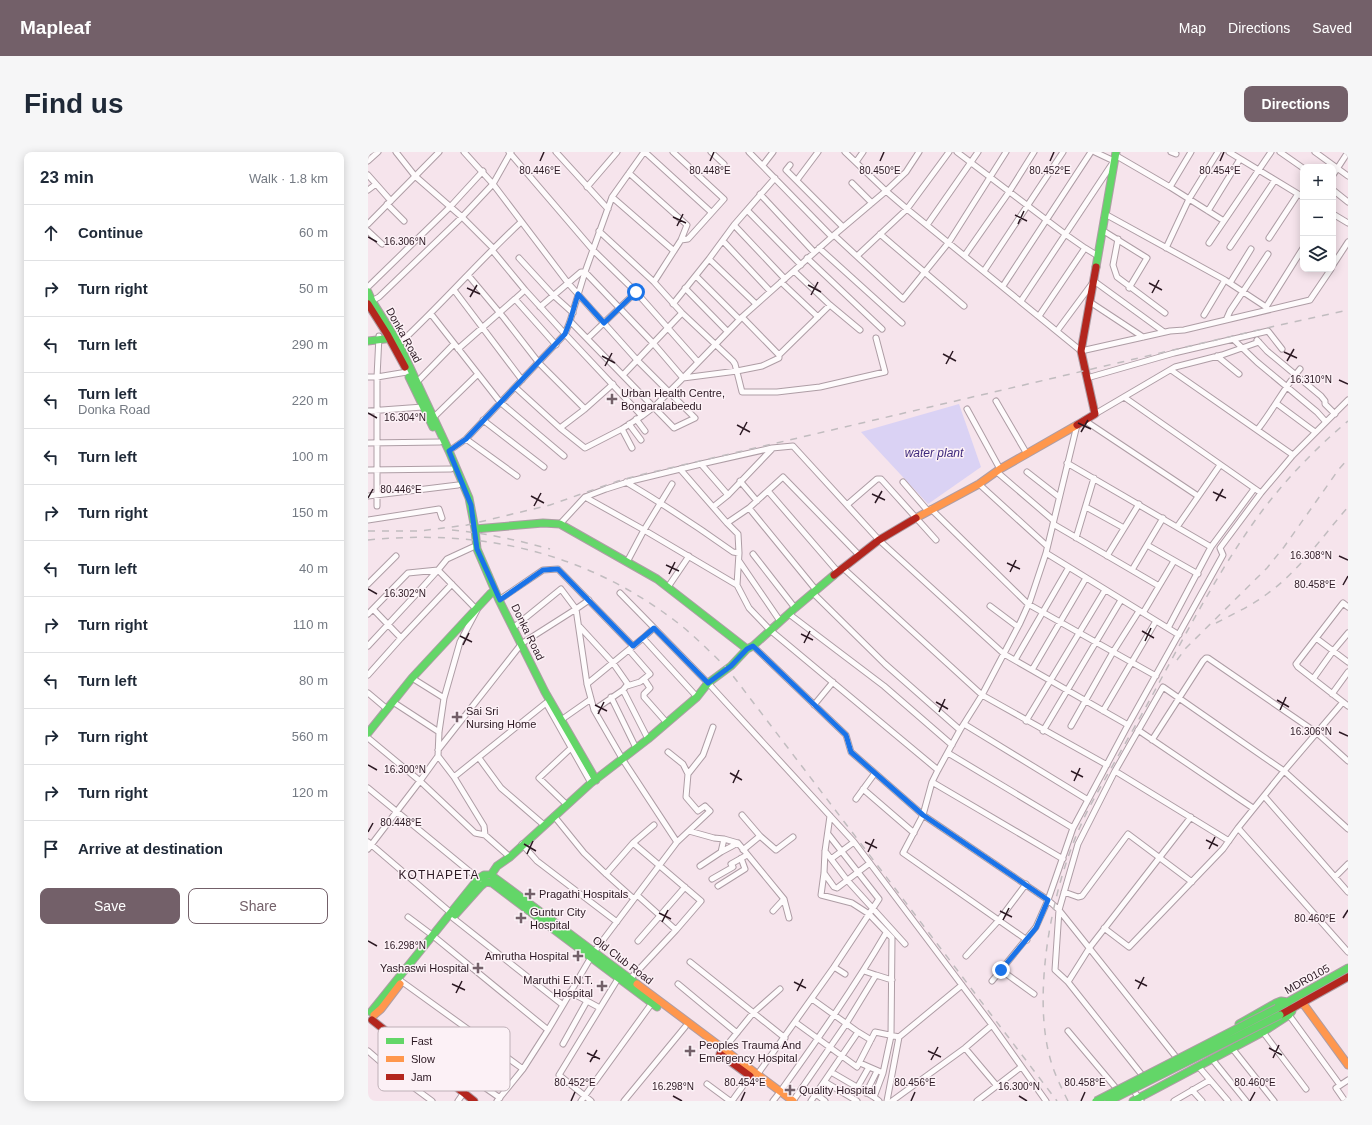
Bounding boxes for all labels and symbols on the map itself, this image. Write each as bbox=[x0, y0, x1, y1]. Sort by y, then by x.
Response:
text: 80.446°E bbox=[519, 165, 561, 176]
text: 80.448°E bbox=[689, 165, 731, 176]
text: 80.450°E bbox=[859, 165, 901, 176]
text: 80.452°E bbox=[1029, 165, 1071, 176]
text: 80.454°E bbox=[1199, 165, 1241, 176]
text: 16.306°N bbox=[384, 236, 426, 247]
route start bbox=[627, 283, 645, 301]
street label: Donka Road bbox=[384, 305, 424, 365]
text: 16.310°N bbox=[1290, 374, 1332, 385]
place label: Urban Health Centre, Bongaralabeedu bbox=[621, 387, 725, 412]
marker: Urban Health Centre, Bongaralabeedu bbox=[606, 393, 618, 405]
text: 16.304°N bbox=[384, 412, 426, 423]
water label: water plant bbox=[905, 446, 964, 460]
text: 80.446°E bbox=[380, 484, 422, 495]
text: 16.308°N bbox=[1290, 550, 1332, 561]
text: 80.458°E bbox=[1294, 579, 1336, 590]
text: 16.302°N bbox=[384, 588, 426, 599]
street label: Donka Road bbox=[509, 602, 547, 662]
place label: Sai Sri Nursing Home bbox=[466, 705, 536, 730]
marker: Sai Sri Nursing Home bbox=[451, 711, 463, 723]
text: 16.306°N bbox=[1290, 726, 1332, 737]
text: 16.300°N bbox=[384, 764, 426, 775]
text: 80.448°E bbox=[380, 817, 422, 828]
district label: KOTHAPETA bbox=[399, 868, 479, 882]
marker: Pragathi Hospitals bbox=[524, 888, 536, 900]
place label: Pragathi Hospitals bbox=[539, 888, 629, 900]
place label: Guntur City Hospital bbox=[530, 906, 586, 931]
marker: Guntur City Hospital bbox=[515, 912, 527, 924]
text: 80.460°E bbox=[1294, 913, 1336, 924]
street label: Old Club Road bbox=[591, 933, 655, 987]
text: 16.298°N bbox=[384, 940, 426, 951]
place label: Amrutha Hospital bbox=[485, 950, 569, 962]
marker: Amrutha Hospital bbox=[572, 950, 584, 962]
route end bbox=[992, 961, 1010, 979]
place label: Yashaswi Hospital bbox=[380, 962, 469, 974]
marker: Yashaswi Hospital bbox=[472, 962, 484, 974]
street label: MDR0105 bbox=[1282, 962, 1332, 996]
place label: Maruthi E.N.T. Hospital bbox=[523, 974, 593, 999]
marker: Maruthi E.N.T. Hospital bbox=[596, 980, 608, 992]
legend bbox=[378, 1027, 510, 1091]
text: Fast bbox=[411, 1035, 432, 1047]
place label: Peoples Trauma And Emergency Hospital bbox=[699, 1039, 801, 1064]
marker: Peoples Trauma And Emergency Hospital bbox=[684, 1045, 696, 1057]
text: Slow bbox=[411, 1053, 435, 1065]
text: Jam bbox=[411, 1071, 432, 1083]
text: 80.452°E bbox=[554, 1077, 596, 1088]
text: 80.454°E bbox=[724, 1077, 766, 1088]
text: 80.456°E bbox=[894, 1077, 936, 1088]
text: 80.458°E bbox=[1064, 1077, 1106, 1088]
text: 80.460°E bbox=[1234, 1077, 1276, 1088]
text: 16.298°N bbox=[652, 1081, 694, 1092]
text: 16.300°N bbox=[998, 1081, 1040, 1092]
marker: Quality Hospital bbox=[784, 1084, 796, 1096]
place label: Quality Hospital bbox=[799, 1084, 876, 1096]

